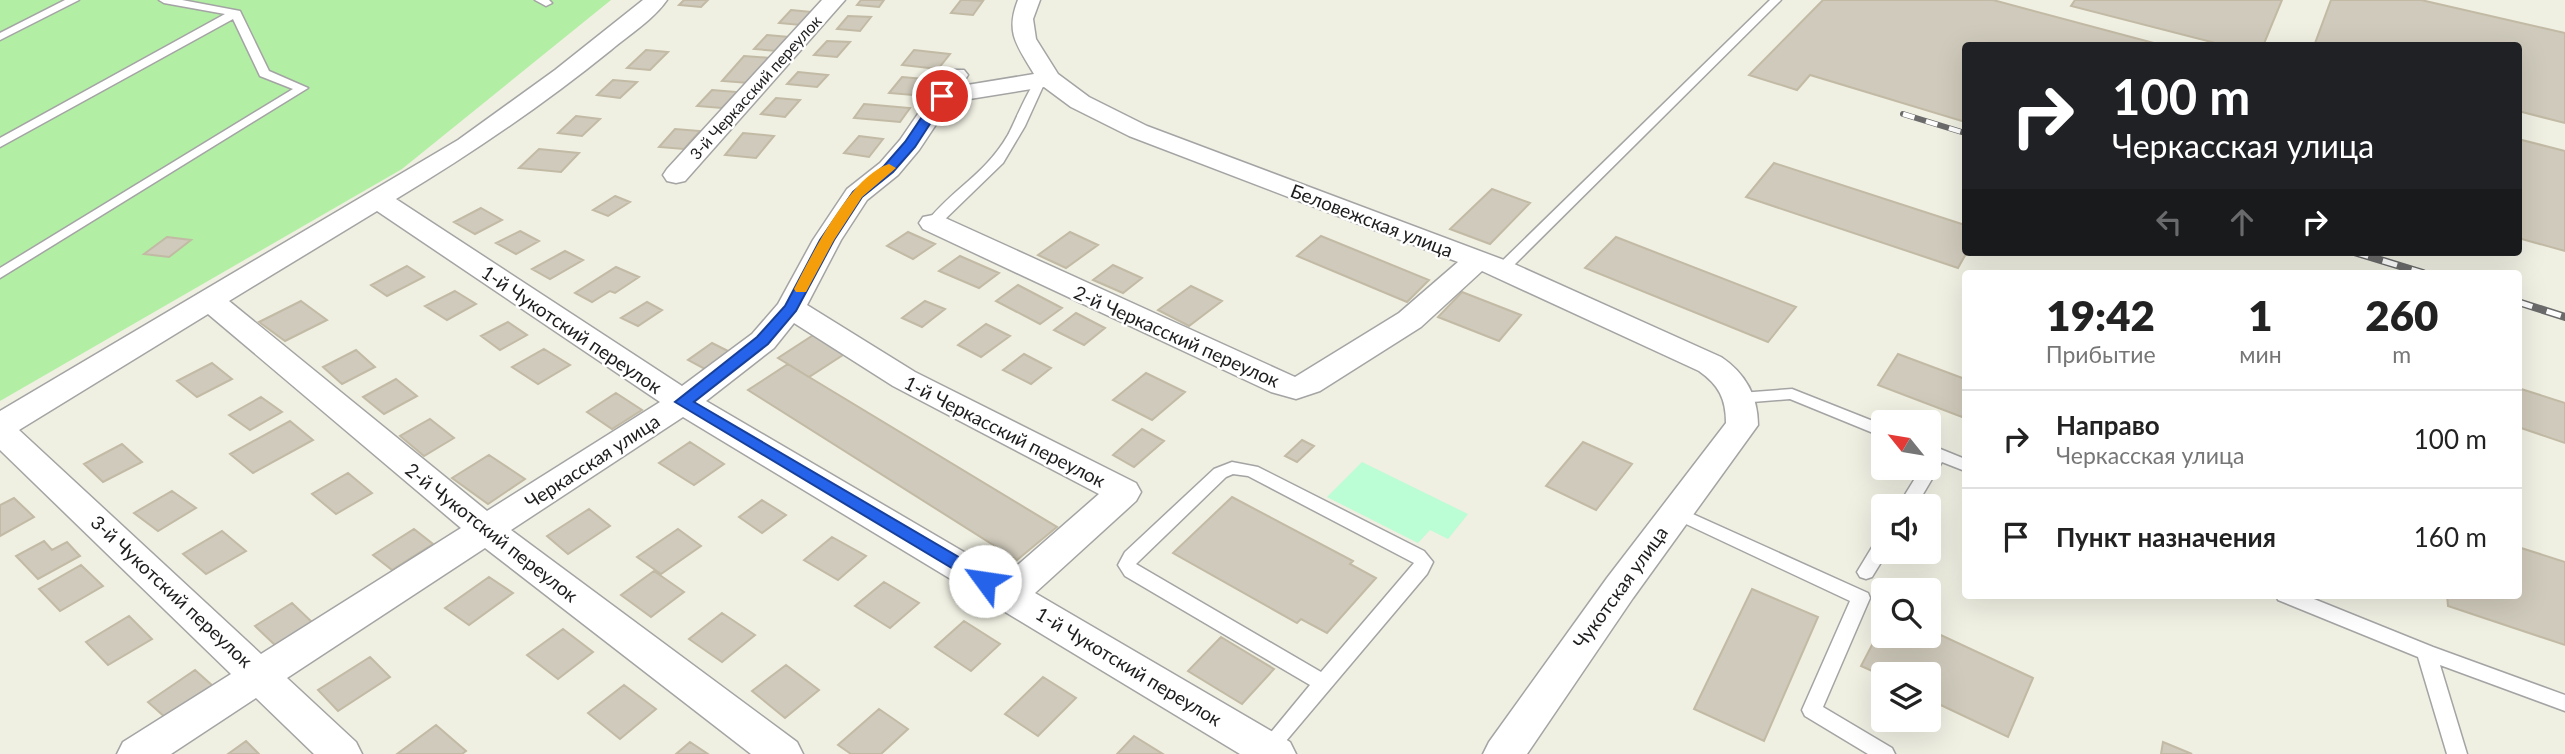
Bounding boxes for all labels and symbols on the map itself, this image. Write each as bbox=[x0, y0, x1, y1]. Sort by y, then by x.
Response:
street label: 3-й Черкасский переулок bbox=[685, 11, 825, 163]
pin bbox=[912, 66, 972, 126]
street label: Беловежская улица bbox=[1288, 178, 1456, 262]
street label: 1-й Чукотский переулок bbox=[477, 260, 667, 398]
street label: 2-й Черкасский переулок bbox=[1071, 280, 1283, 392]
street label: 1-й Черкасский переулок bbox=[901, 370, 1109, 492]
street label: Черкасская улица bbox=[520, 409, 664, 513]
north arrow bbox=[1871, 410, 1941, 480]
street label: 2-й Чукотский переулок bbox=[401, 458, 583, 607]
street label: 3-й Чукотский переулок bbox=[86, 510, 258, 672]
street label: Чукотская улица bbox=[1568, 521, 1672, 653]
position arrow bbox=[948, 544, 1022, 618]
street label: 1-й Чукотский переулок bbox=[1032, 601, 1226, 731]

